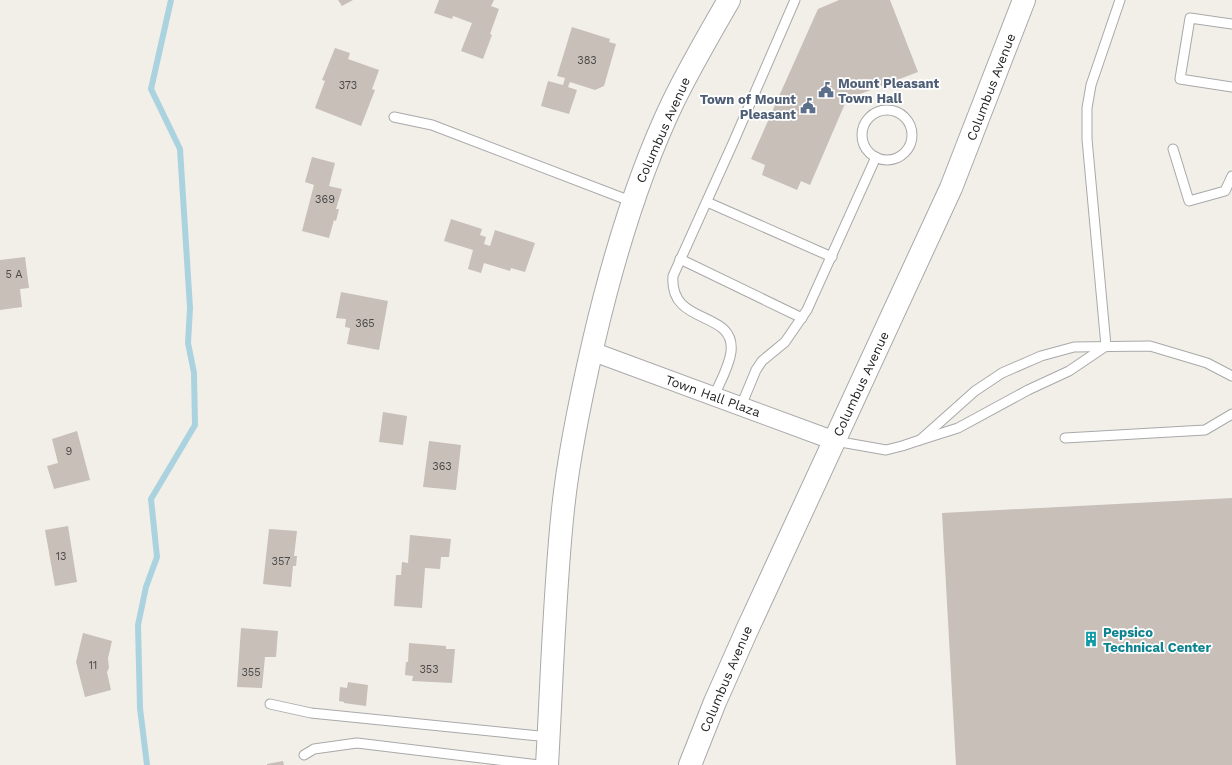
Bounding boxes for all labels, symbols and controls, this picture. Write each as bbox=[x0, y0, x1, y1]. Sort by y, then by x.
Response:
street label: Columbus Avenue bbox=[964, 31, 1018, 143]
house number: 383 bbox=[577, 54, 597, 67]
street label: Columbus Avenue bbox=[633, 75, 693, 185]
place label: Mount Pleasant Town Hall bbox=[838, 76, 940, 106]
house number: 373 bbox=[339, 79, 357, 92]
public building icon: Mount Pleasant Town Hall bbox=[817, 81, 835, 99]
place label: Town of Mount Pleasant bbox=[700, 92, 796, 122]
public building icon: Town of Mount Pleasant bbox=[799, 97, 817, 115]
house number: 369 bbox=[315, 193, 335, 206]
house number: 5 A bbox=[6, 268, 22, 281]
house number: 365 bbox=[355, 317, 375, 330]
street label: Columbus Avenue bbox=[830, 329, 892, 439]
street label: Town Hall Plaza bbox=[664, 372, 763, 420]
house number: 9 bbox=[66, 445, 73, 458]
house number: 363 bbox=[432, 460, 452, 473]
house number: 13 bbox=[56, 550, 66, 563]
house number: 357 bbox=[272, 555, 291, 568]
street label: Columbus Avenue bbox=[697, 624, 755, 734]
place label: Pepsico Technical Center bbox=[1103, 625, 1211, 655]
building icon: Pepsico Technical Center bbox=[1082, 630, 1100, 648]
house number: 11 bbox=[89, 659, 97, 672]
house number: 353 bbox=[419, 663, 439, 676]
house number: 355 bbox=[241, 666, 261, 679]

